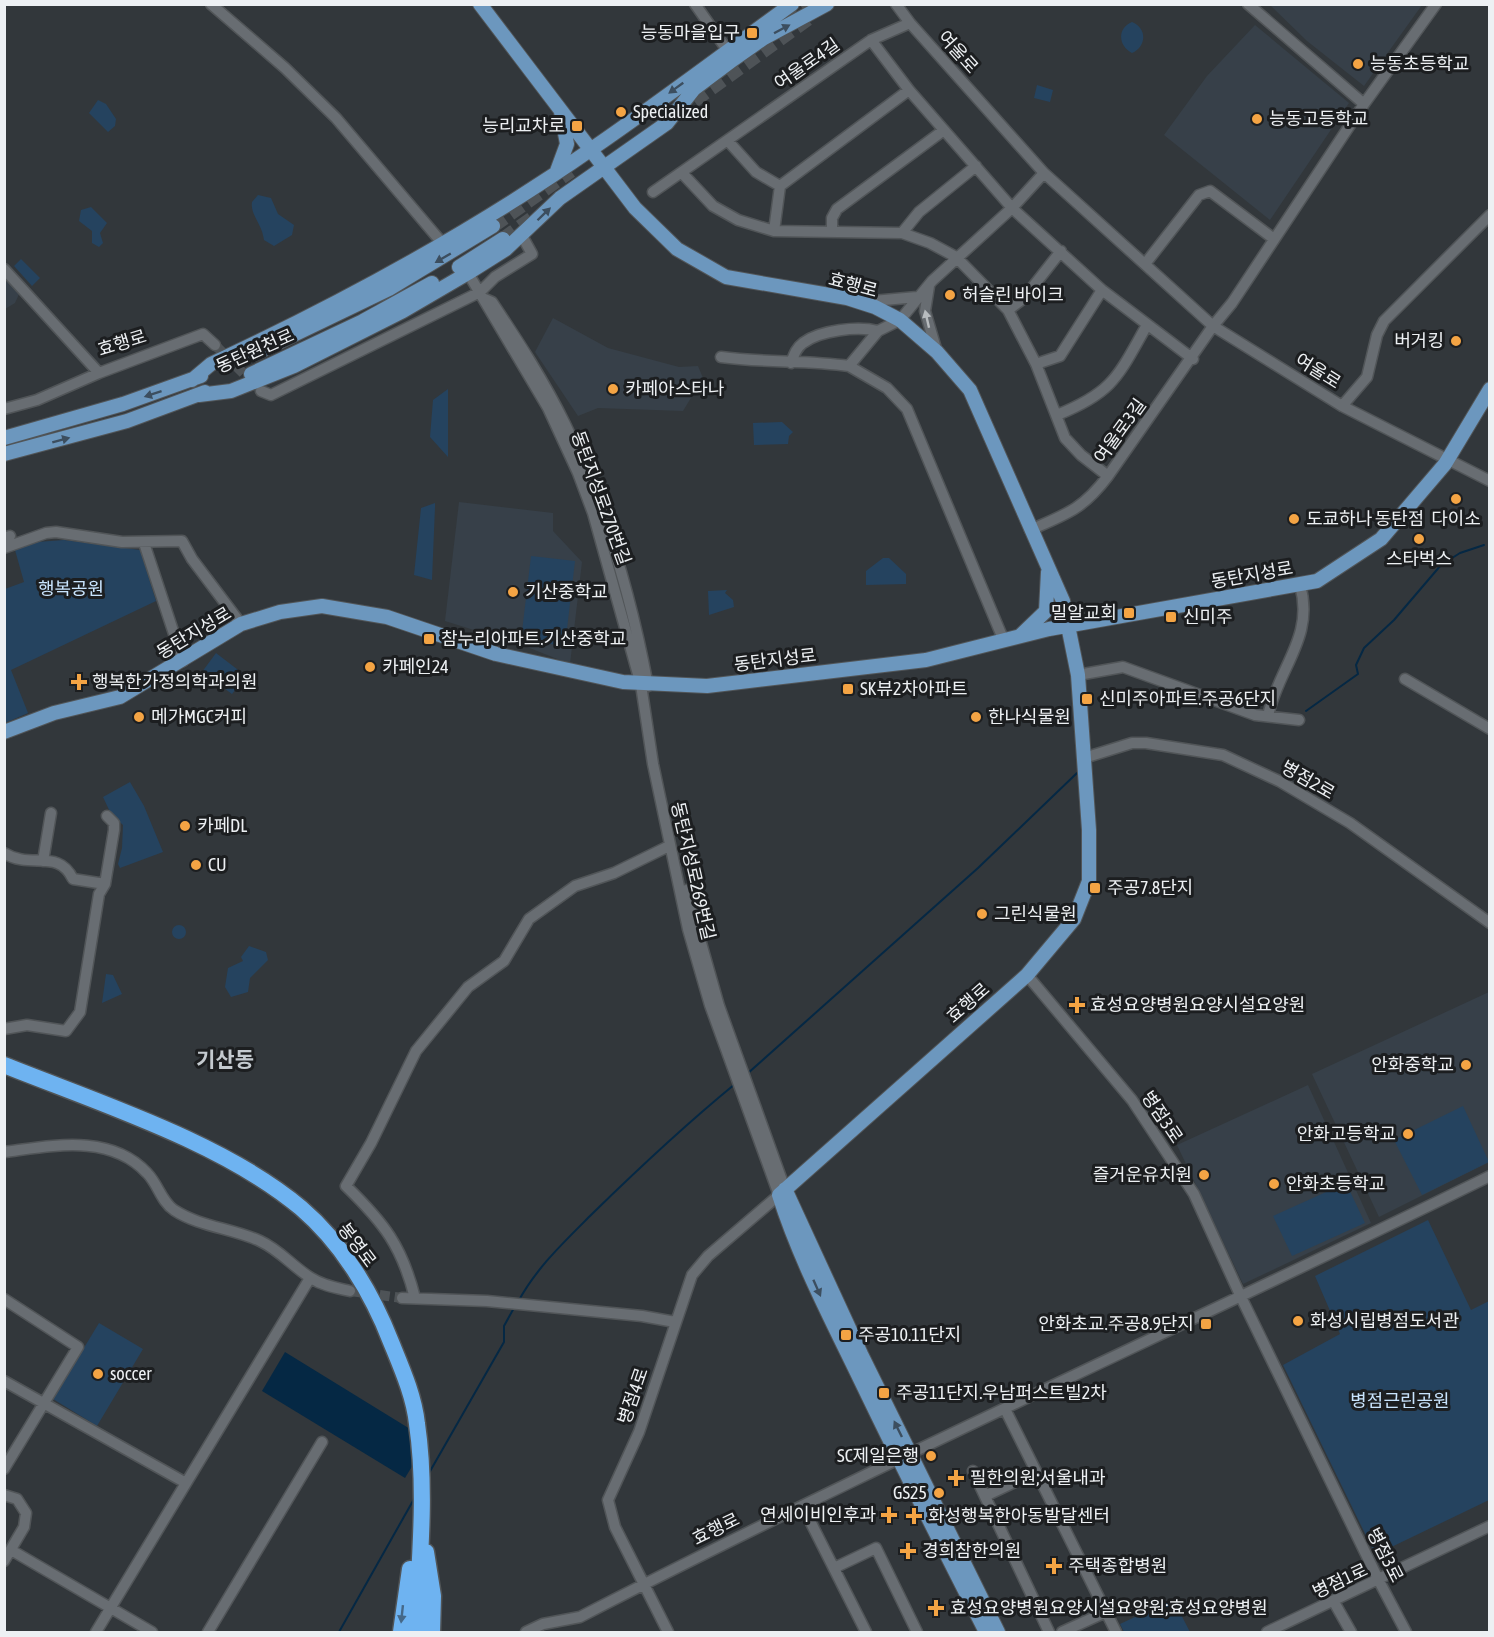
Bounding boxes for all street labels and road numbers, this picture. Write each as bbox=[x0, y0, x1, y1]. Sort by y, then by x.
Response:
street label: 여울로 bbox=[934, 26, 983, 77]
street label: 여울로4길 bbox=[770, 34, 843, 94]
street label: 효행로 bbox=[826, 268, 880, 301]
street label: 동탄원천로 bbox=[213, 324, 297, 377]
street label: 효행로 bbox=[95, 325, 149, 360]
street label: 여울로 bbox=[1292, 349, 1345, 393]
street label: 여울로3길 bbox=[1089, 394, 1150, 467]
street label: 동탄지성로270번길 bbox=[567, 428, 636, 568]
street label: 동탄지성로 bbox=[1209, 557, 1295, 592]
street label: 동탄지성로 bbox=[153, 602, 235, 663]
street label: 동탄지성로 bbox=[733, 644, 817, 675]
street label: 병점2로 bbox=[1278, 756, 1339, 803]
street label: 동탄지성로269번길 bbox=[667, 800, 720, 942]
street label: 효행로 bbox=[942, 978, 993, 1027]
street label: 병점3로 bbox=[1137, 1087, 1187, 1147]
street label: 봉영로 bbox=[334, 1219, 381, 1271]
street label: 병점4로 bbox=[613, 1365, 652, 1427]
street label: 효행로 bbox=[689, 1508, 743, 1549]
street label: 병점3로 bbox=[1363, 1524, 1408, 1585]
street label: 병점1로 bbox=[1309, 1559, 1371, 1602]

